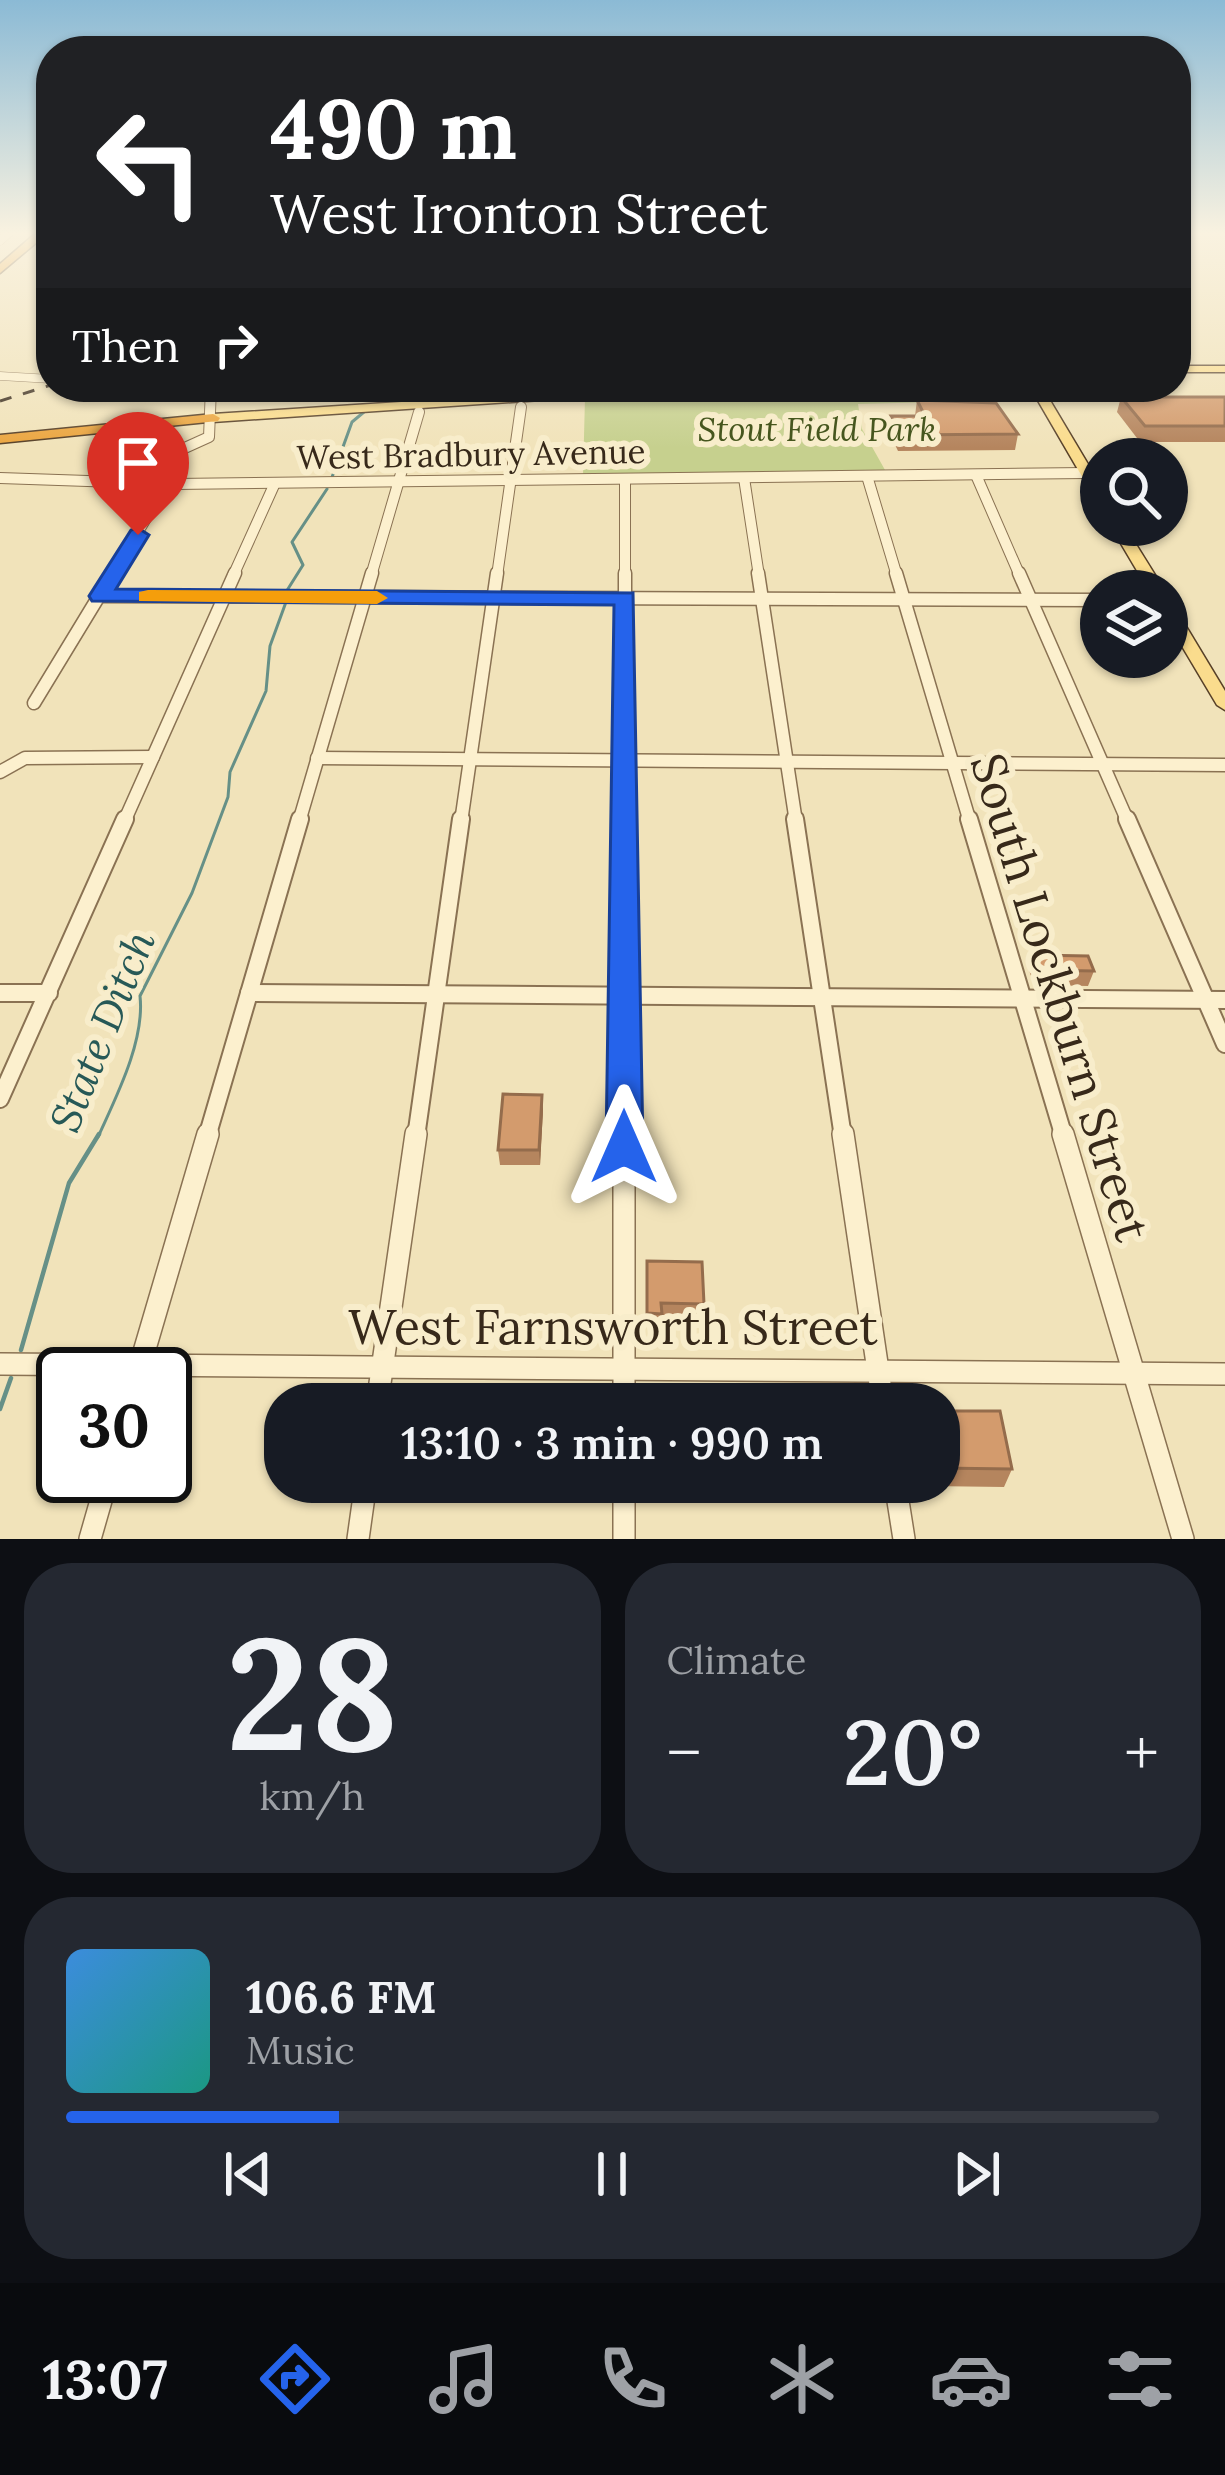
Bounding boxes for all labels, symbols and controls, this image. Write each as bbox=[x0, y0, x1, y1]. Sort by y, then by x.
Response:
text: 490 m bbox=[270, 74, 517, 182]
icon: left bbox=[72, 84, 228, 240]
text: West Ironton Street bbox=[270, 179, 768, 248]
icon: right bbox=[203, 312, 269, 378]
text: Then bbox=[72, 317, 179, 374]
park label: Stout Field Park bbox=[698, 408, 936, 450]
pin bbox=[87, 412, 189, 535]
icon: arrive bbox=[105, 430, 171, 496]
street label: West Bradbury Avenue bbox=[296, 430, 646, 478]
map controls bbox=[1080, 438, 1188, 678]
button: search bbox=[1080, 438, 1188, 546]
button: layers bbox=[1080, 570, 1188, 678]
street label: South Lockburn Street bbox=[958, 746, 1164, 1248]
water label: State Ditch bbox=[37, 922, 167, 1140]
position arrow bbox=[561, 1084, 687, 1210]
street label: West Farnsworth Street bbox=[348, 1296, 878, 1357]
speed limit sign: 30 bbox=[36, 1347, 192, 1503]
text: 13:10 · 3 min · 990 m bbox=[401, 1414, 823, 1471]
text: 28 bbox=[226, 1593, 398, 1793]
text: Climate bbox=[667, 1635, 806, 1685]
text: 20° bbox=[843, 1694, 983, 1810]
text: − bbox=[667, 1710, 701, 1794]
text: + bbox=[1124, 1710, 1159, 1794]
text: km/h bbox=[260, 1771, 365, 1821]
text: 106.6 FM bbox=[246, 1968, 436, 2025]
text: Music bbox=[246, 2025, 355, 2075]
icon: previous bbox=[215, 2141, 281, 2207]
icon: pause bbox=[579, 2141, 645, 2207]
icon: next bbox=[944, 2141, 1010, 2207]
icon: directions bbox=[253, 2337, 337, 2421]
icon: music bbox=[422, 2337, 506, 2421]
icon: phone bbox=[591, 2337, 675, 2421]
icon: climate bbox=[760, 2337, 844, 2421]
icon: car bbox=[929, 2337, 1013, 2421]
icon: filters bbox=[1098, 2337, 1182, 2421]
text: 13:07 bbox=[43, 2345, 168, 2414]

